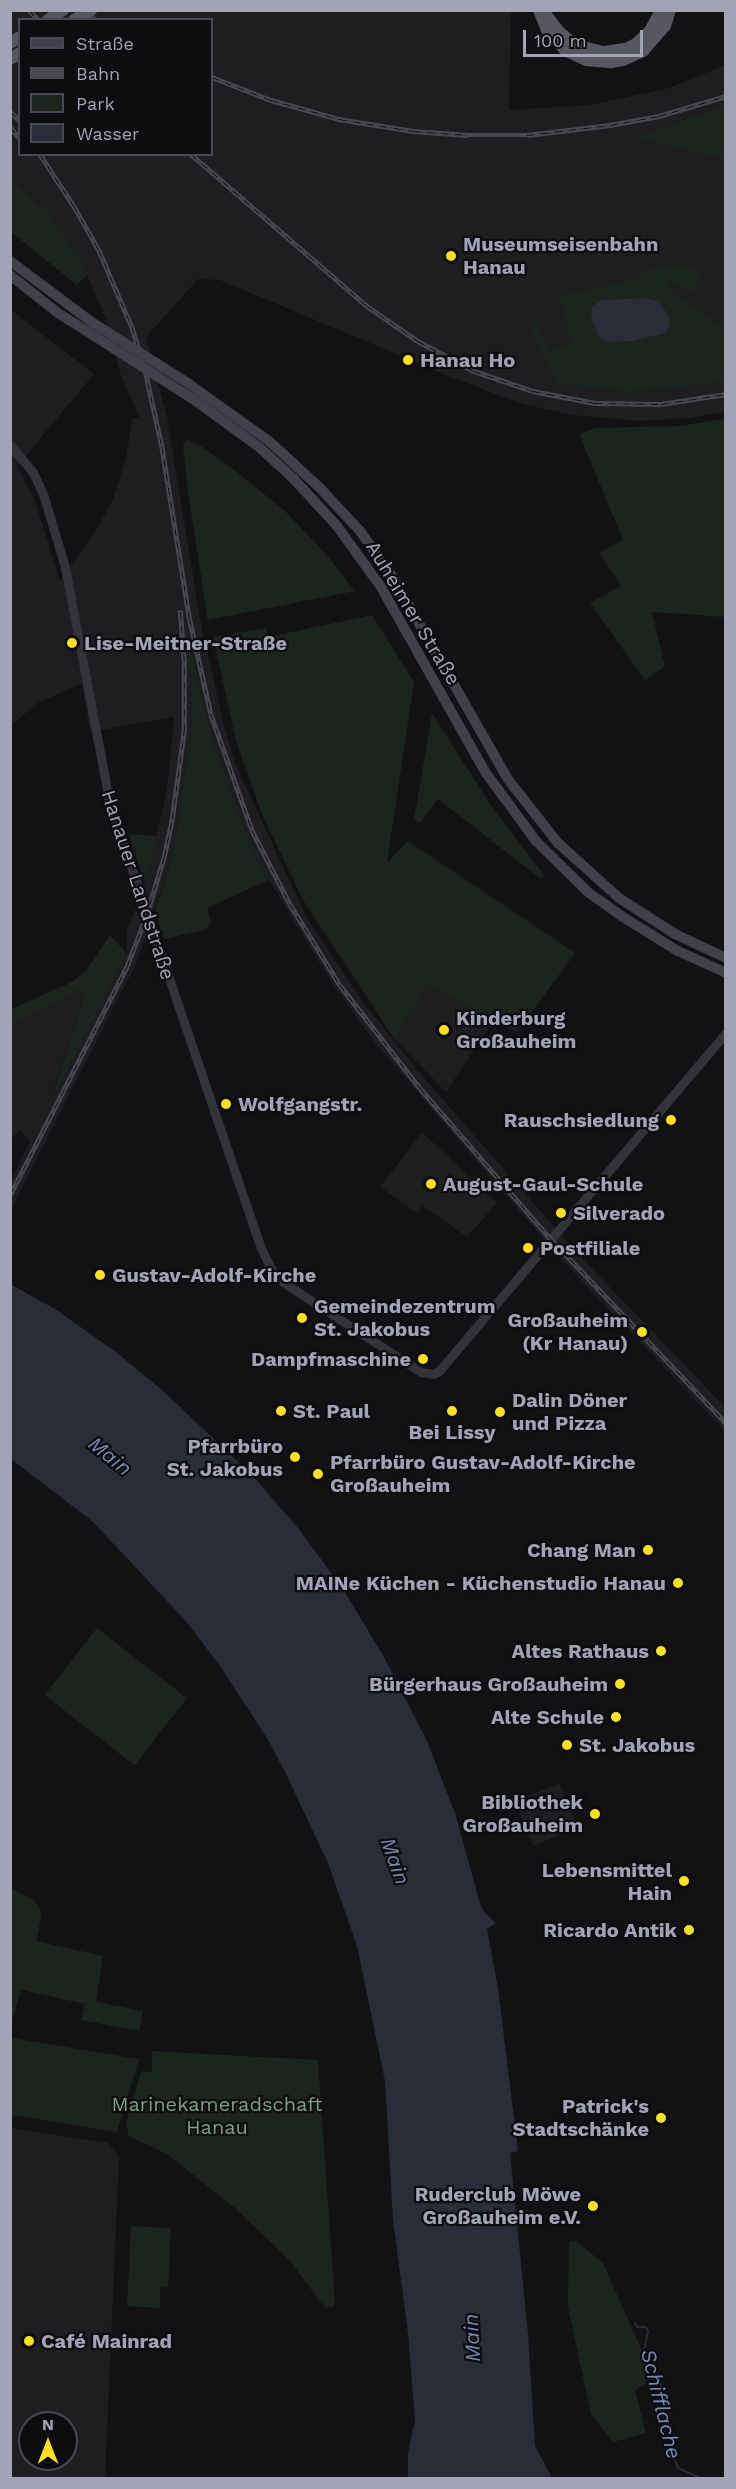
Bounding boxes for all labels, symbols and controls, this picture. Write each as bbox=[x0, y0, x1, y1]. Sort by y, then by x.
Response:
legend bbox=[18, 18, 213, 156]
scale bar bbox=[526, 18, 646, 56]
text: 100 m bbox=[534, 30, 587, 51]
text: Straße bbox=[76, 33, 134, 54]
text: Bahn bbox=[76, 63, 120, 84]
text: Park bbox=[76, 93, 115, 114]
text: Wasser bbox=[76, 123, 139, 144]
place label: Museumseisenbahn Hanau bbox=[463, 232, 658, 279]
marker: Museumseisenbahn Hanau bbox=[444, 249, 458, 263]
place label: Hanau Ho bbox=[420, 348, 515, 372]
marker: Hanau Ho bbox=[401, 353, 415, 367]
street label: Auheimer Straße bbox=[360, 536, 466, 690]
place label: Lise-Meitner-Straße bbox=[84, 631, 287, 655]
marker: Lise-Meitner-Straße bbox=[65, 636, 79, 650]
street label: Hanauer Landstraße bbox=[96, 787, 180, 983]
place label: Kinderburg Großauheim bbox=[456, 1006, 576, 1053]
marker: Kinderburg Großauheim bbox=[437, 1023, 451, 1037]
place label: Wolfgangstr. bbox=[238, 1092, 362, 1116]
marker: Wolfgangstr. bbox=[219, 1097, 233, 1111]
place label: Rauschsiedlung bbox=[504, 1108, 659, 1132]
marker: Rauschsiedlung bbox=[664, 1113, 678, 1127]
place label: August-Gaul-Schule bbox=[443, 1172, 643, 1196]
marker: August-Gaul-Schule bbox=[424, 1177, 438, 1191]
place label: Silverado bbox=[573, 1201, 665, 1225]
marker: Silverado bbox=[554, 1206, 568, 1220]
place label: Postfiliale bbox=[540, 1236, 640, 1260]
marker: Postfiliale bbox=[521, 1241, 535, 1255]
place label: Gustav-Adolf-Kirche bbox=[112, 1263, 316, 1287]
marker: Gustav-Adolf-Kirche bbox=[93, 1268, 107, 1282]
place label: Gemeindezentrum St. Jakobus bbox=[314, 1294, 495, 1341]
place label: Großauheim (Kr Hanau) bbox=[508, 1308, 628, 1355]
marker: Gemeindezentrum St. Jakobus bbox=[295, 1311, 309, 1325]
marker: Großauheim (Kr Hanau) bbox=[633, 1323, 651, 1341]
place label: Dampfmaschine bbox=[251, 1347, 411, 1371]
marker: Dampfmaschine bbox=[416, 1352, 430, 1366]
place label: Dalin Döner und Pizza bbox=[512, 1388, 627, 1435]
place label: St. Paul bbox=[293, 1399, 370, 1423]
marker: St. Paul bbox=[274, 1404, 288, 1418]
marker: Bei Lissy bbox=[445, 1404, 459, 1418]
marker: Dalin Döner und Pizza bbox=[493, 1405, 507, 1419]
place label: Bei Lissy bbox=[409, 1420, 495, 1444]
water label: Main bbox=[83, 1431, 137, 1481]
place label: Pfarrbüro St. Jakobus bbox=[166, 1434, 283, 1481]
marker: Pfarrbüro St. Jakobus bbox=[288, 1450, 302, 1464]
place label: Pfarrbüro Gustav-Adolf-Kirche Großauheim bbox=[330, 1450, 636, 1497]
marker: Pfarrbüro Gustav-Adolf-Kirche Großauheim bbox=[311, 1467, 325, 1481]
place label: Chang Man bbox=[527, 1538, 636, 1562]
marker: Chang Man bbox=[641, 1543, 655, 1557]
place label: MAINe Küchen - Küchenstudio Hanau bbox=[296, 1571, 666, 1595]
marker: MAINe Küchen - Küchenstudio Hanau bbox=[671, 1576, 685, 1590]
place label: Altes Rathaus bbox=[512, 1639, 649, 1663]
marker: Altes Rathaus bbox=[654, 1644, 668, 1658]
place label: Bürgerhaus Großauheim bbox=[369, 1672, 608, 1696]
marker: Bürgerhaus Großauheim bbox=[613, 1677, 627, 1691]
place label: Alte Schule bbox=[491, 1705, 604, 1729]
marker: Alte Schule bbox=[609, 1710, 623, 1724]
place label: St. Jakobus bbox=[579, 1733, 696, 1757]
marker: St. Jakobus bbox=[560, 1738, 574, 1752]
place label: Bibliothek Großauheim bbox=[463, 1790, 583, 1837]
marker: Bibliothek Großauheim bbox=[588, 1807, 602, 1821]
water label: Main bbox=[375, 1834, 415, 1888]
place label: Lebensmittel Hain bbox=[542, 1858, 672, 1905]
marker: Lebensmittel Hain bbox=[677, 1874, 691, 1888]
place label: Ricardo Antik bbox=[543, 1918, 677, 1942]
marker: Ricardo Antik bbox=[682, 1923, 696, 1937]
park label: Marinekameradschaft Hanau bbox=[111, 2092, 323, 2139]
place label: Patrick's Stadtschänke bbox=[513, 2094, 649, 2141]
marker: Patrick's Stadtschänke bbox=[654, 2111, 668, 2125]
place label: Ruderclub Möwe Großauheim e.V. bbox=[415, 2182, 581, 2229]
marker: Ruderclub Möwe Großauheim e.V. bbox=[586, 2199, 600, 2213]
water label: Main bbox=[458, 2313, 486, 2363]
place label: Café Mainrad bbox=[41, 2329, 172, 2353]
marker: Café Mainrad bbox=[22, 2334, 36, 2348]
water label: Schifflache bbox=[635, 2346, 687, 2462]
north arrow bbox=[18, 2411, 78, 2471]
text: N bbox=[42, 2415, 54, 2434]

